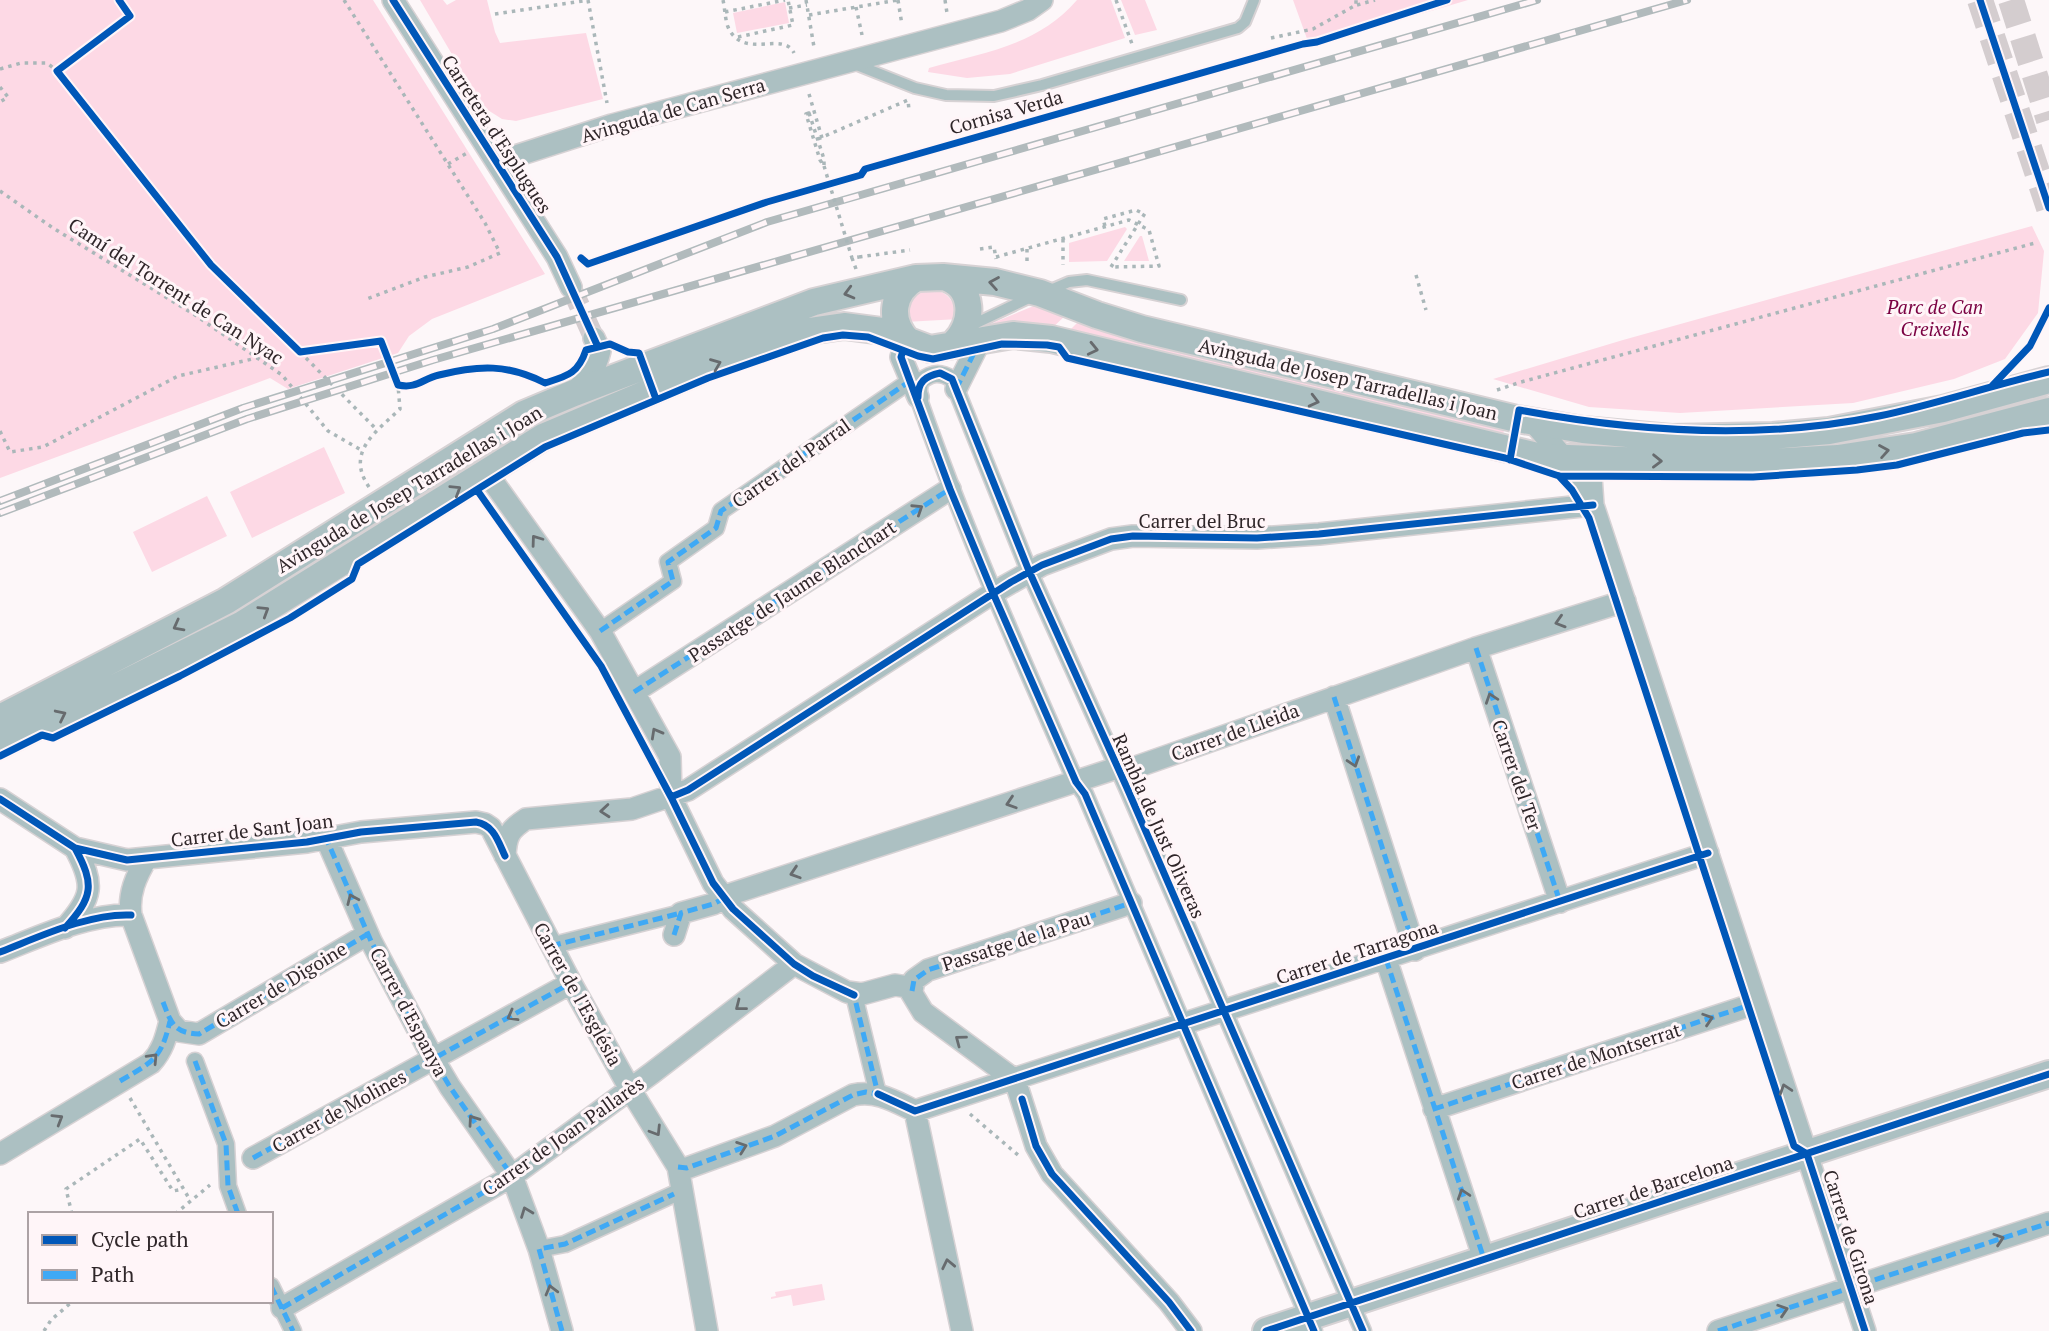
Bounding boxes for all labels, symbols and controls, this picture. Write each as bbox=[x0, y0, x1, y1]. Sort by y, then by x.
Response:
street label: Carretera d'Esplugues bbox=[437, 50, 558, 218]
street label: Avinguda de Can Serra bbox=[578, 71, 768, 148]
street label: Cornisa Verda bbox=[946, 83, 1066, 140]
street label: Camí del Torrent de Can Nyac bbox=[64, 212, 289, 370]
one-way arrow bbox=[988, 276, 999, 291]
one-way arrow bbox=[844, 284, 856, 299]
park label: Parc de Can Creixells bbox=[1886, 294, 1983, 341]
street label: Avinguda de Josep Tarradellas i Joan bbox=[1196, 332, 1500, 425]
one-way arrow bbox=[1087, 341, 1099, 355]
one-way arrow bbox=[708, 358, 721, 372]
one-way arrow bbox=[1308, 393, 1320, 407]
street label: Avinguda de Josep Tarradellas i Joan bbox=[271, 399, 546, 578]
street label: Carrer del Parral bbox=[727, 412, 855, 513]
one-way arrow bbox=[1878, 444, 1890, 459]
one-way arrow bbox=[1652, 454, 1663, 469]
one-way arrow bbox=[449, 486, 462, 499]
one-way arrow bbox=[910, 505, 923, 518]
street label: Carrer del Bruc bbox=[1138, 508, 1266, 533]
street label: Passatge de Jaume Blanchart bbox=[683, 514, 900, 667]
one-way arrow bbox=[532, 535, 544, 548]
one-way arrow bbox=[256, 606, 269, 619]
one-way arrow bbox=[1554, 614, 1566, 628]
one-way arrow bbox=[173, 618, 185, 632]
one-way arrow bbox=[1485, 693, 1499, 705]
street label: Carrer de Lleida bbox=[1168, 697, 1303, 766]
one-way arrow bbox=[54, 709, 66, 723]
street label: Carrer del Ter bbox=[1487, 716, 1548, 834]
one-way arrow bbox=[651, 727, 665, 740]
street label: Rambla de Just Oliveras bbox=[1107, 729, 1212, 922]
one-way arrow bbox=[1346, 755, 1360, 767]
one-way arrow bbox=[1005, 795, 1017, 810]
one-way arrow bbox=[599, 803, 610, 818]
street label: Carrer de Sant Joan bbox=[169, 807, 334, 852]
one-way arrow bbox=[789, 865, 801, 879]
one-way arrow bbox=[346, 894, 360, 906]
street label: Passatge de la Pau bbox=[938, 905, 1093, 976]
street label: Carrer de Tarragona bbox=[1273, 913, 1441, 990]
street label: Carrer de l'Església bbox=[529, 917, 629, 1070]
street label: Carrer de Digoine bbox=[211, 936, 351, 1034]
street label: Carrer d'Espanya bbox=[365, 943, 454, 1081]
one-way arrow bbox=[735, 997, 748, 1010]
one-way arrow bbox=[506, 1008, 519, 1021]
one-way arrow bbox=[1702, 1013, 1714, 1027]
street label: Carrer de Montserrat bbox=[1508, 1016, 1684, 1095]
one-way arrow bbox=[955, 1035, 968, 1048]
one-way arrow bbox=[145, 1053, 157, 1066]
street label: Carrer de Molines bbox=[267, 1063, 410, 1158]
street label: Carrer de Joan Pallarès bbox=[477, 1070, 649, 1201]
one-way arrow bbox=[1779, 1083, 1793, 1095]
one-way arrow bbox=[51, 1114, 64, 1127]
one-way arrow bbox=[469, 1115, 481, 1128]
one-way arrow bbox=[647, 1123, 660, 1136]
one-way arrow bbox=[736, 1142, 748, 1156]
street label: Carrer de Barcelona bbox=[1570, 1149, 1736, 1224]
street label: Carrer de Girona bbox=[1818, 1166, 1885, 1308]
one-way arrow bbox=[1456, 1189, 1471, 1201]
one-way arrow bbox=[520, 1207, 534, 1219]
legend bbox=[28, 1212, 273, 1303]
text: Cycle path bbox=[91, 1225, 189, 1253]
one-way arrow bbox=[1992, 1233, 2004, 1247]
one-way arrow bbox=[941, 1258, 956, 1270]
text: Path bbox=[91, 1260, 134, 1288]
one-way arrow bbox=[544, 1284, 559, 1296]
one-way arrow bbox=[1776, 1304, 1788, 1318]

